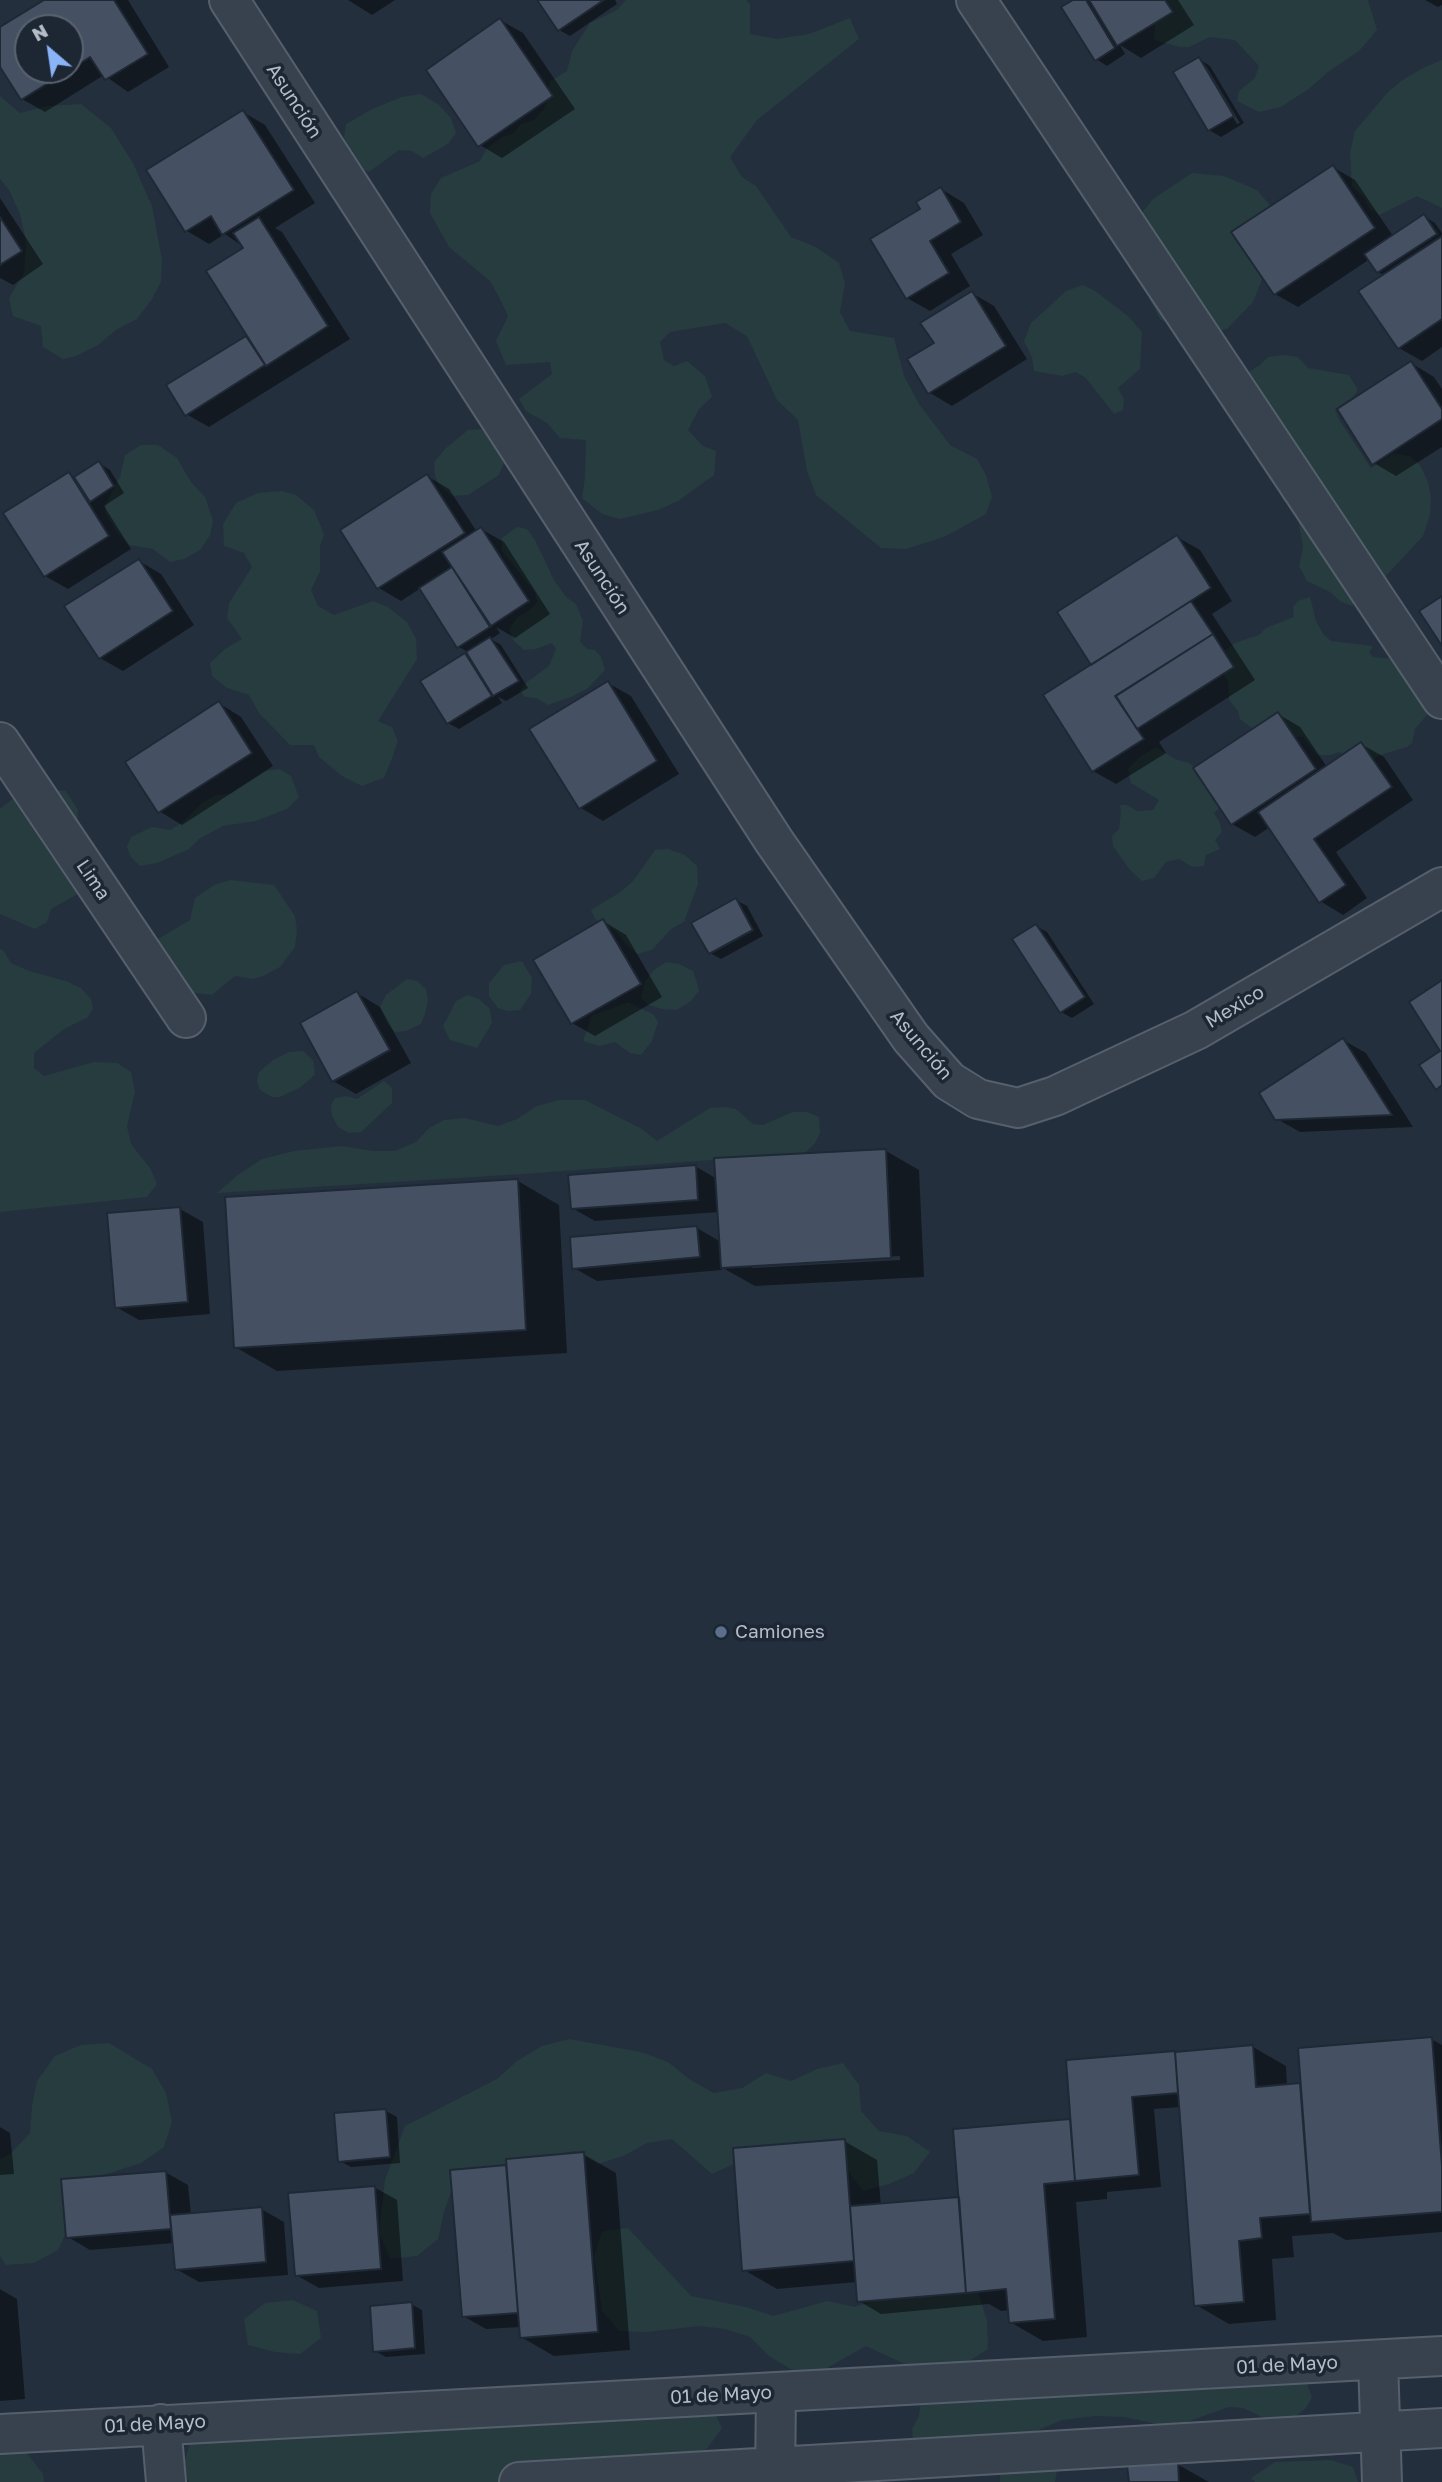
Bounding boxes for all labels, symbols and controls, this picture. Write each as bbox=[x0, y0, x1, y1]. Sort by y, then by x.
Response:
north arrow bbox=[14, 14, 84, 84]
text: N bbox=[28, 18, 51, 46]
street label: Asunción bbox=[261, 59, 327, 143]
street label: Asunción bbox=[569, 535, 635, 619]
street label: Lima bbox=[71, 856, 115, 904]
street label: Mexico bbox=[1202, 981, 1268, 1033]
street label: Asunción bbox=[885, 1005, 957, 1085]
place label: Camiones bbox=[735, 1621, 825, 1643]
marker: Camiones bbox=[713, 1624, 729, 1640]
street label: 01 de Mayo bbox=[1236, 2351, 1338, 2379]
street label: 01 de Mayo bbox=[670, 2381, 772, 2409]
street label: 01 de Mayo bbox=[104, 2410, 206, 2438]

